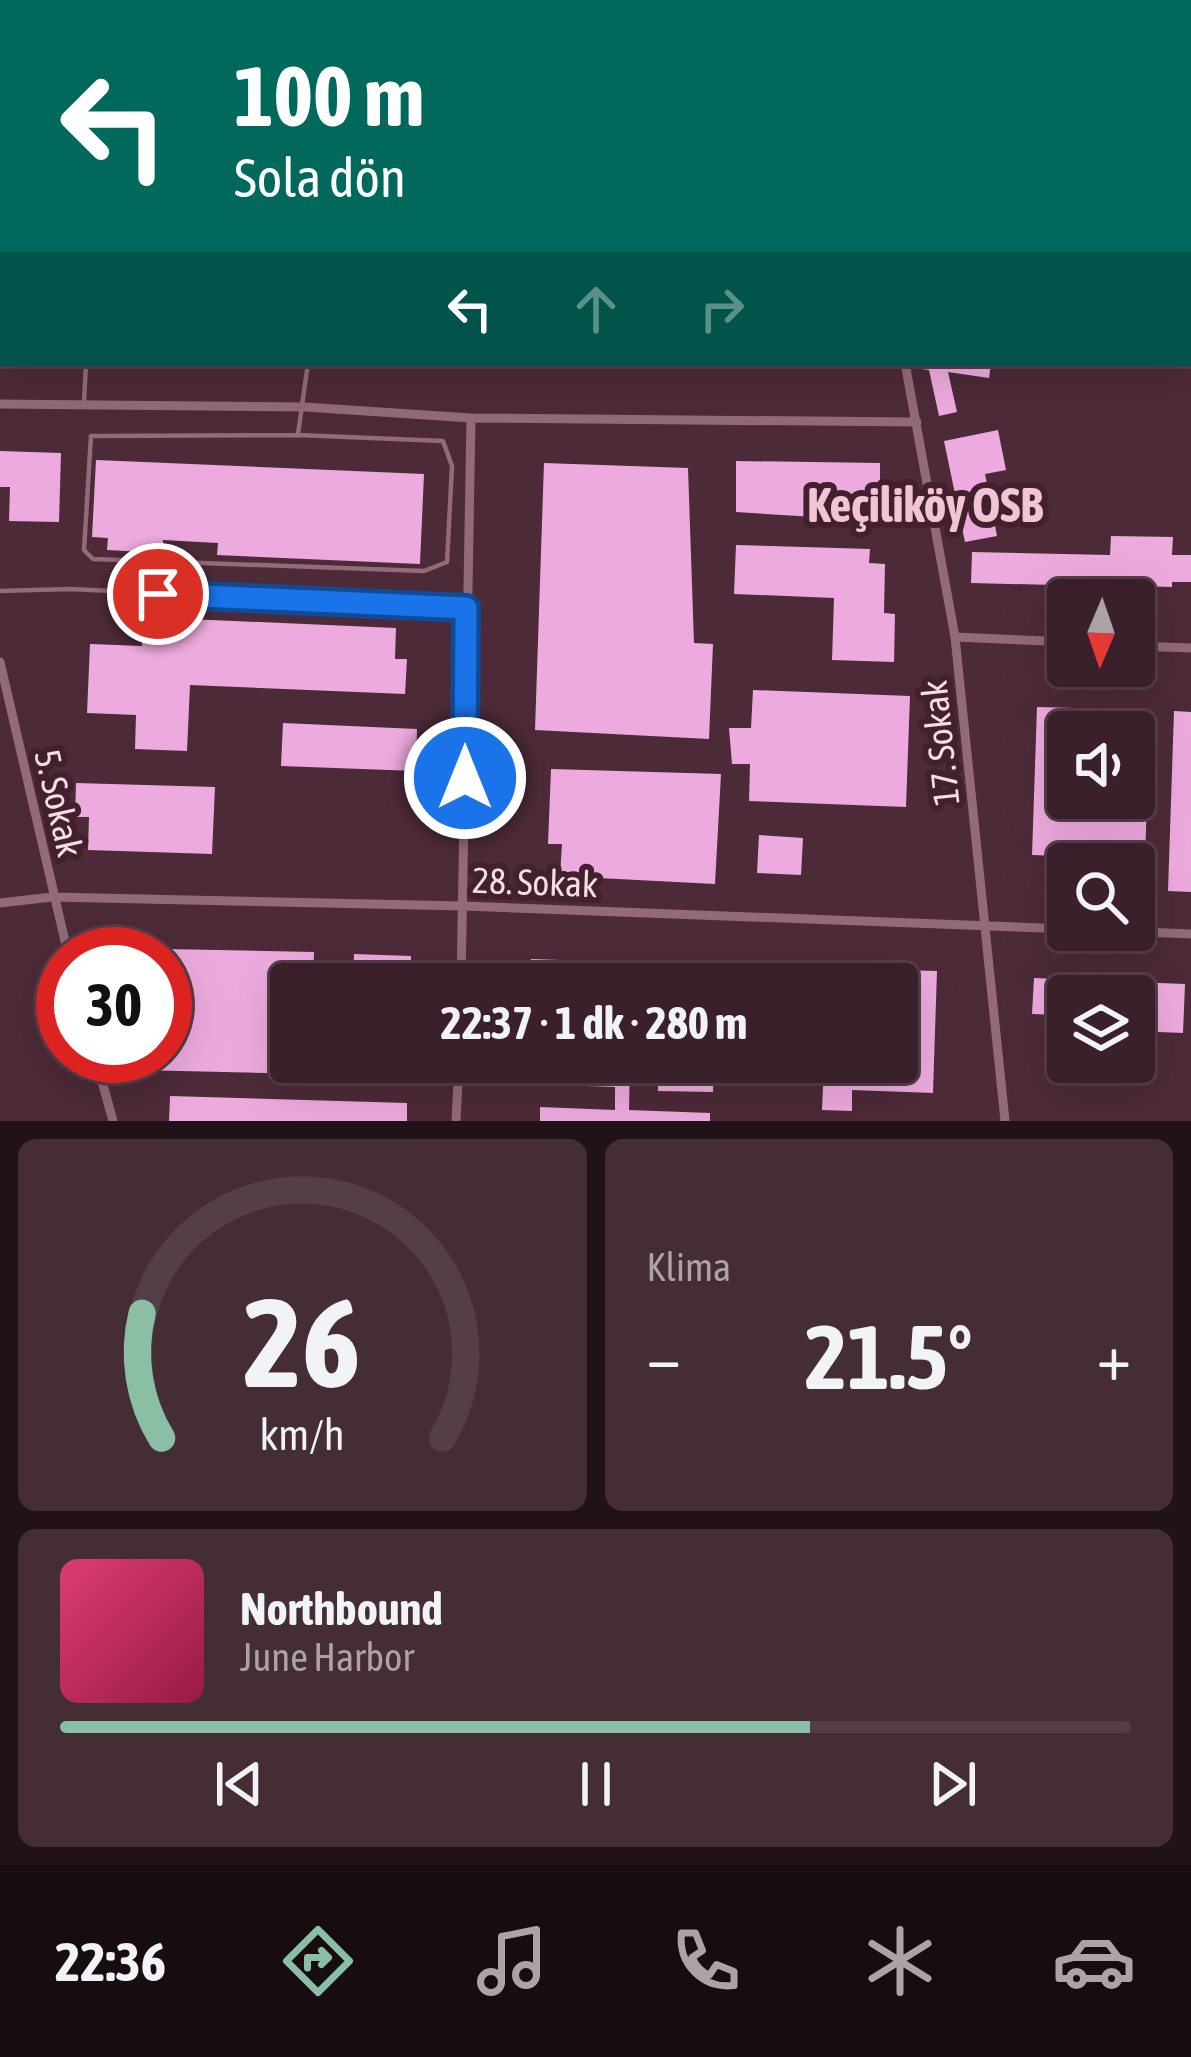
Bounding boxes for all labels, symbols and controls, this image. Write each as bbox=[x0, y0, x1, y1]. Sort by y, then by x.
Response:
icon: left bbox=[36, 48, 192, 204]
text: 100 m bbox=[234, 48, 424, 144]
text: Sola dön bbox=[234, 147, 406, 208]
icon: left bbox=[437, 276, 503, 342]
icon: ahead bbox=[563, 276, 629, 342]
icon: right bbox=[689, 276, 755, 342]
district label: Keçiliköy OSB bbox=[807, 477, 1043, 532]
pin bbox=[107, 543, 209, 645]
icon: arrive bbox=[125, 561, 191, 627]
north arrow bbox=[1047, 579, 1155, 687]
map controls bbox=[1047, 579, 1155, 1083]
street label: 17. Sokak bbox=[913, 678, 967, 808]
button: sound bbox=[1047, 711, 1155, 819]
position arrow bbox=[402, 715, 528, 841]
street label: 5. Sokak bbox=[26, 745, 92, 861]
button: search bbox=[1047, 843, 1155, 951]
street label: 28. Sokak bbox=[471, 859, 599, 905]
speed limit sign: 30 bbox=[36, 927, 192, 1083]
button: layers bbox=[1047, 975, 1155, 1083]
text: 22:37 · 1 dk · 280 m bbox=[441, 997, 748, 1049]
text: Klima bbox=[647, 1245, 731, 1289]
text: 26 bbox=[244, 1270, 361, 1413]
text: 21.5° bbox=[805, 1305, 973, 1408]
text: − bbox=[647, 1318, 681, 1394]
text: + bbox=[1097, 1318, 1131, 1394]
text: km/h bbox=[260, 1410, 345, 1459]
text: Northbound bbox=[240, 1583, 443, 1635]
text: June Harbor bbox=[240, 1635, 414, 1679]
icon: previous bbox=[206, 1751, 272, 1817]
icon: pause bbox=[563, 1751, 629, 1817]
icon: next bbox=[920, 1751, 986, 1817]
icon: directions bbox=[276, 1919, 360, 2003]
icon: music bbox=[470, 1919, 554, 2003]
icon: phone bbox=[664, 1919, 748, 2003]
icon: climate bbox=[858, 1919, 942, 2003]
icon: car bbox=[1052, 1919, 1136, 2003]
text: 22:36 bbox=[55, 1931, 166, 1992]

